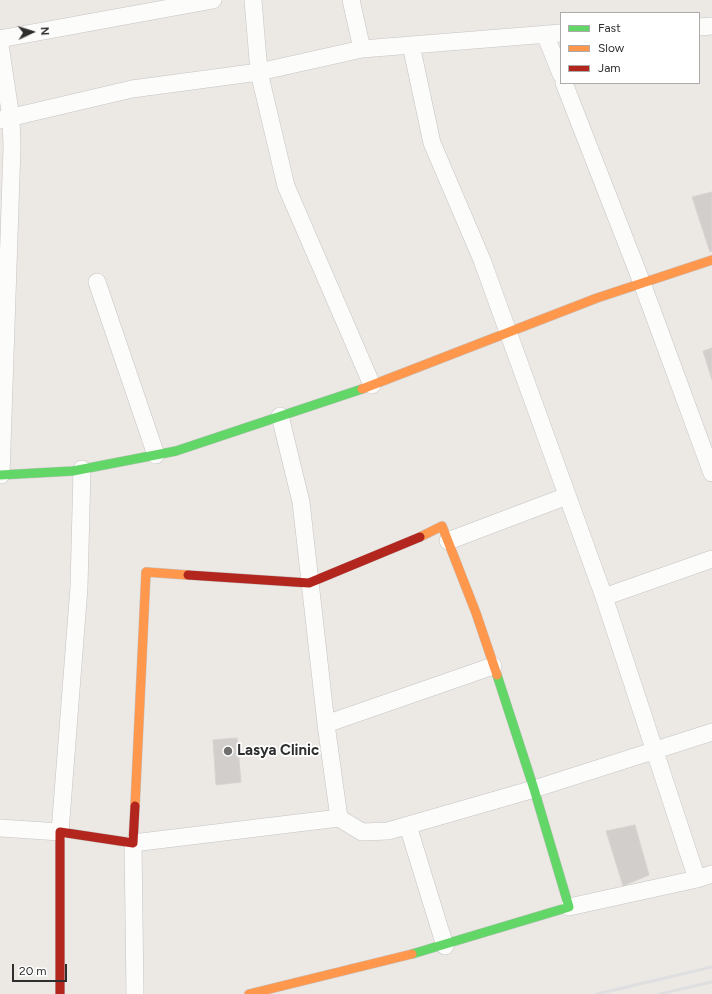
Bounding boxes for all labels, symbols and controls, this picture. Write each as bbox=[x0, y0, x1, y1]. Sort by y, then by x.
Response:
north arrow bbox=[12, 12, 52, 52]
legend bbox=[560, 12, 700, 84]
text: Fast bbox=[598, 21, 621, 35]
text: N bbox=[38, 26, 51, 36]
text: Slow bbox=[598, 41, 624, 55]
text: Jam bbox=[598, 61, 621, 75]
place label: Lasya Clinic bbox=[237, 742, 319, 760]
marker: Lasya Clinic bbox=[222, 745, 234, 757]
scale bar bbox=[14, 956, 69, 982]
text: 20 m bbox=[19, 964, 47, 978]

